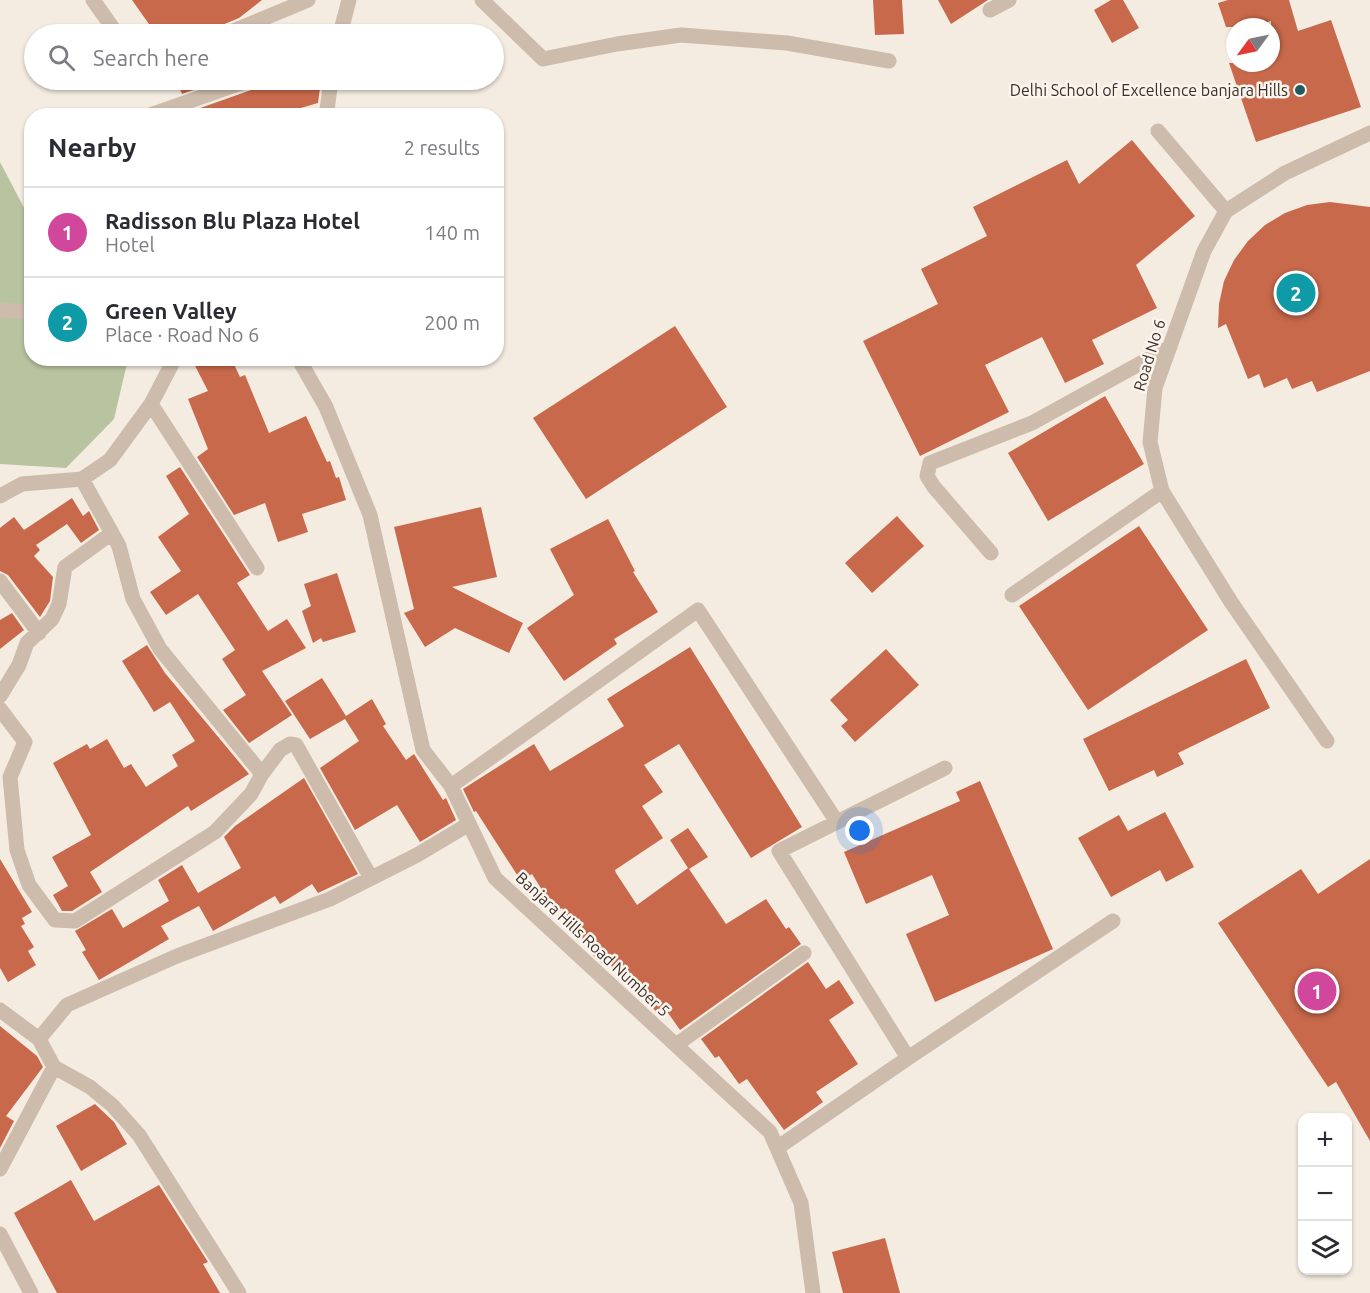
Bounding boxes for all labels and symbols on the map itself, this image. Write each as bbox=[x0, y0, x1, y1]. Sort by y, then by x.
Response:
north arrow bbox=[1226, 18, 1280, 72]
place label: Delhi School of Excellence banjara Hills bbox=[1010, 81, 1288, 99]
marker: Delhi School of Excellence banjara Hills bbox=[1293, 83, 1307, 97]
pin: 2 bbox=[1276, 270, 1316, 316]
street label: Road No 6 bbox=[1130, 317, 1168, 393]
your location bbox=[845, 816, 874, 845]
street label: Banjara Hills Road Number 5 bbox=[512, 868, 674, 1020]
pin: 1 bbox=[1298, 968, 1336, 1014]

